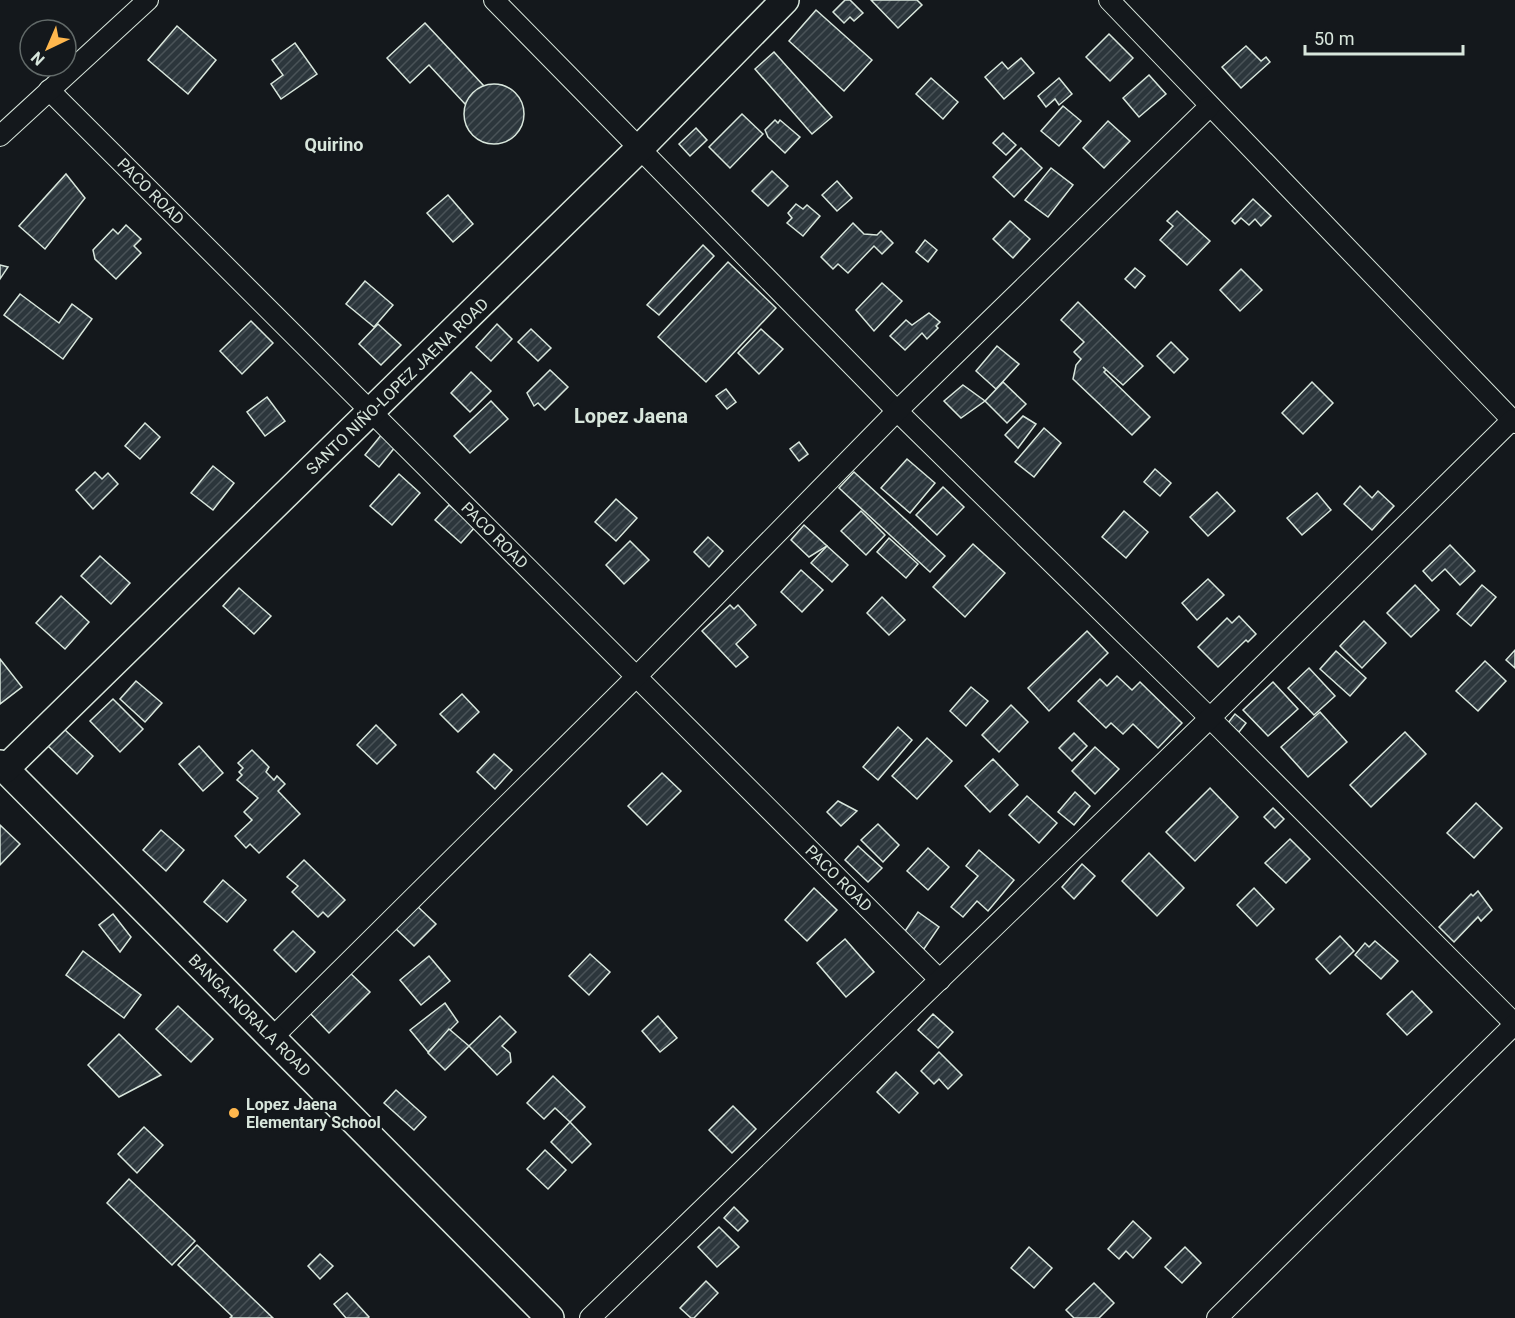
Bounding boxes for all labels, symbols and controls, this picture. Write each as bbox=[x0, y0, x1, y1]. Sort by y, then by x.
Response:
north arrow bbox=[18, 18, 78, 78]
scale bar bbox=[1305, 18, 1462, 56]
text: 50 m bbox=[1314, 28, 1354, 49]
text: N bbox=[27, 48, 49, 69]
district label: Quirino bbox=[305, 134, 363, 155]
street label: PACO ROAD bbox=[113, 154, 188, 229]
street label: SANTO NIÑO-LOPEZ JAENA ROAD bbox=[302, 293, 492, 479]
district label: Lopez Jaena bbox=[574, 404, 688, 428]
street label: PACO ROAD bbox=[457, 498, 532, 573]
street label: PACO ROAD bbox=[801, 841, 876, 916]
street label: BANGA-NORALA ROAD bbox=[185, 950, 315, 1080]
place label: Lopez Jaena Elementary School bbox=[246, 1095, 381, 1132]
marker: Lopez Jaena Elementary School bbox=[227, 1106, 241, 1120]

